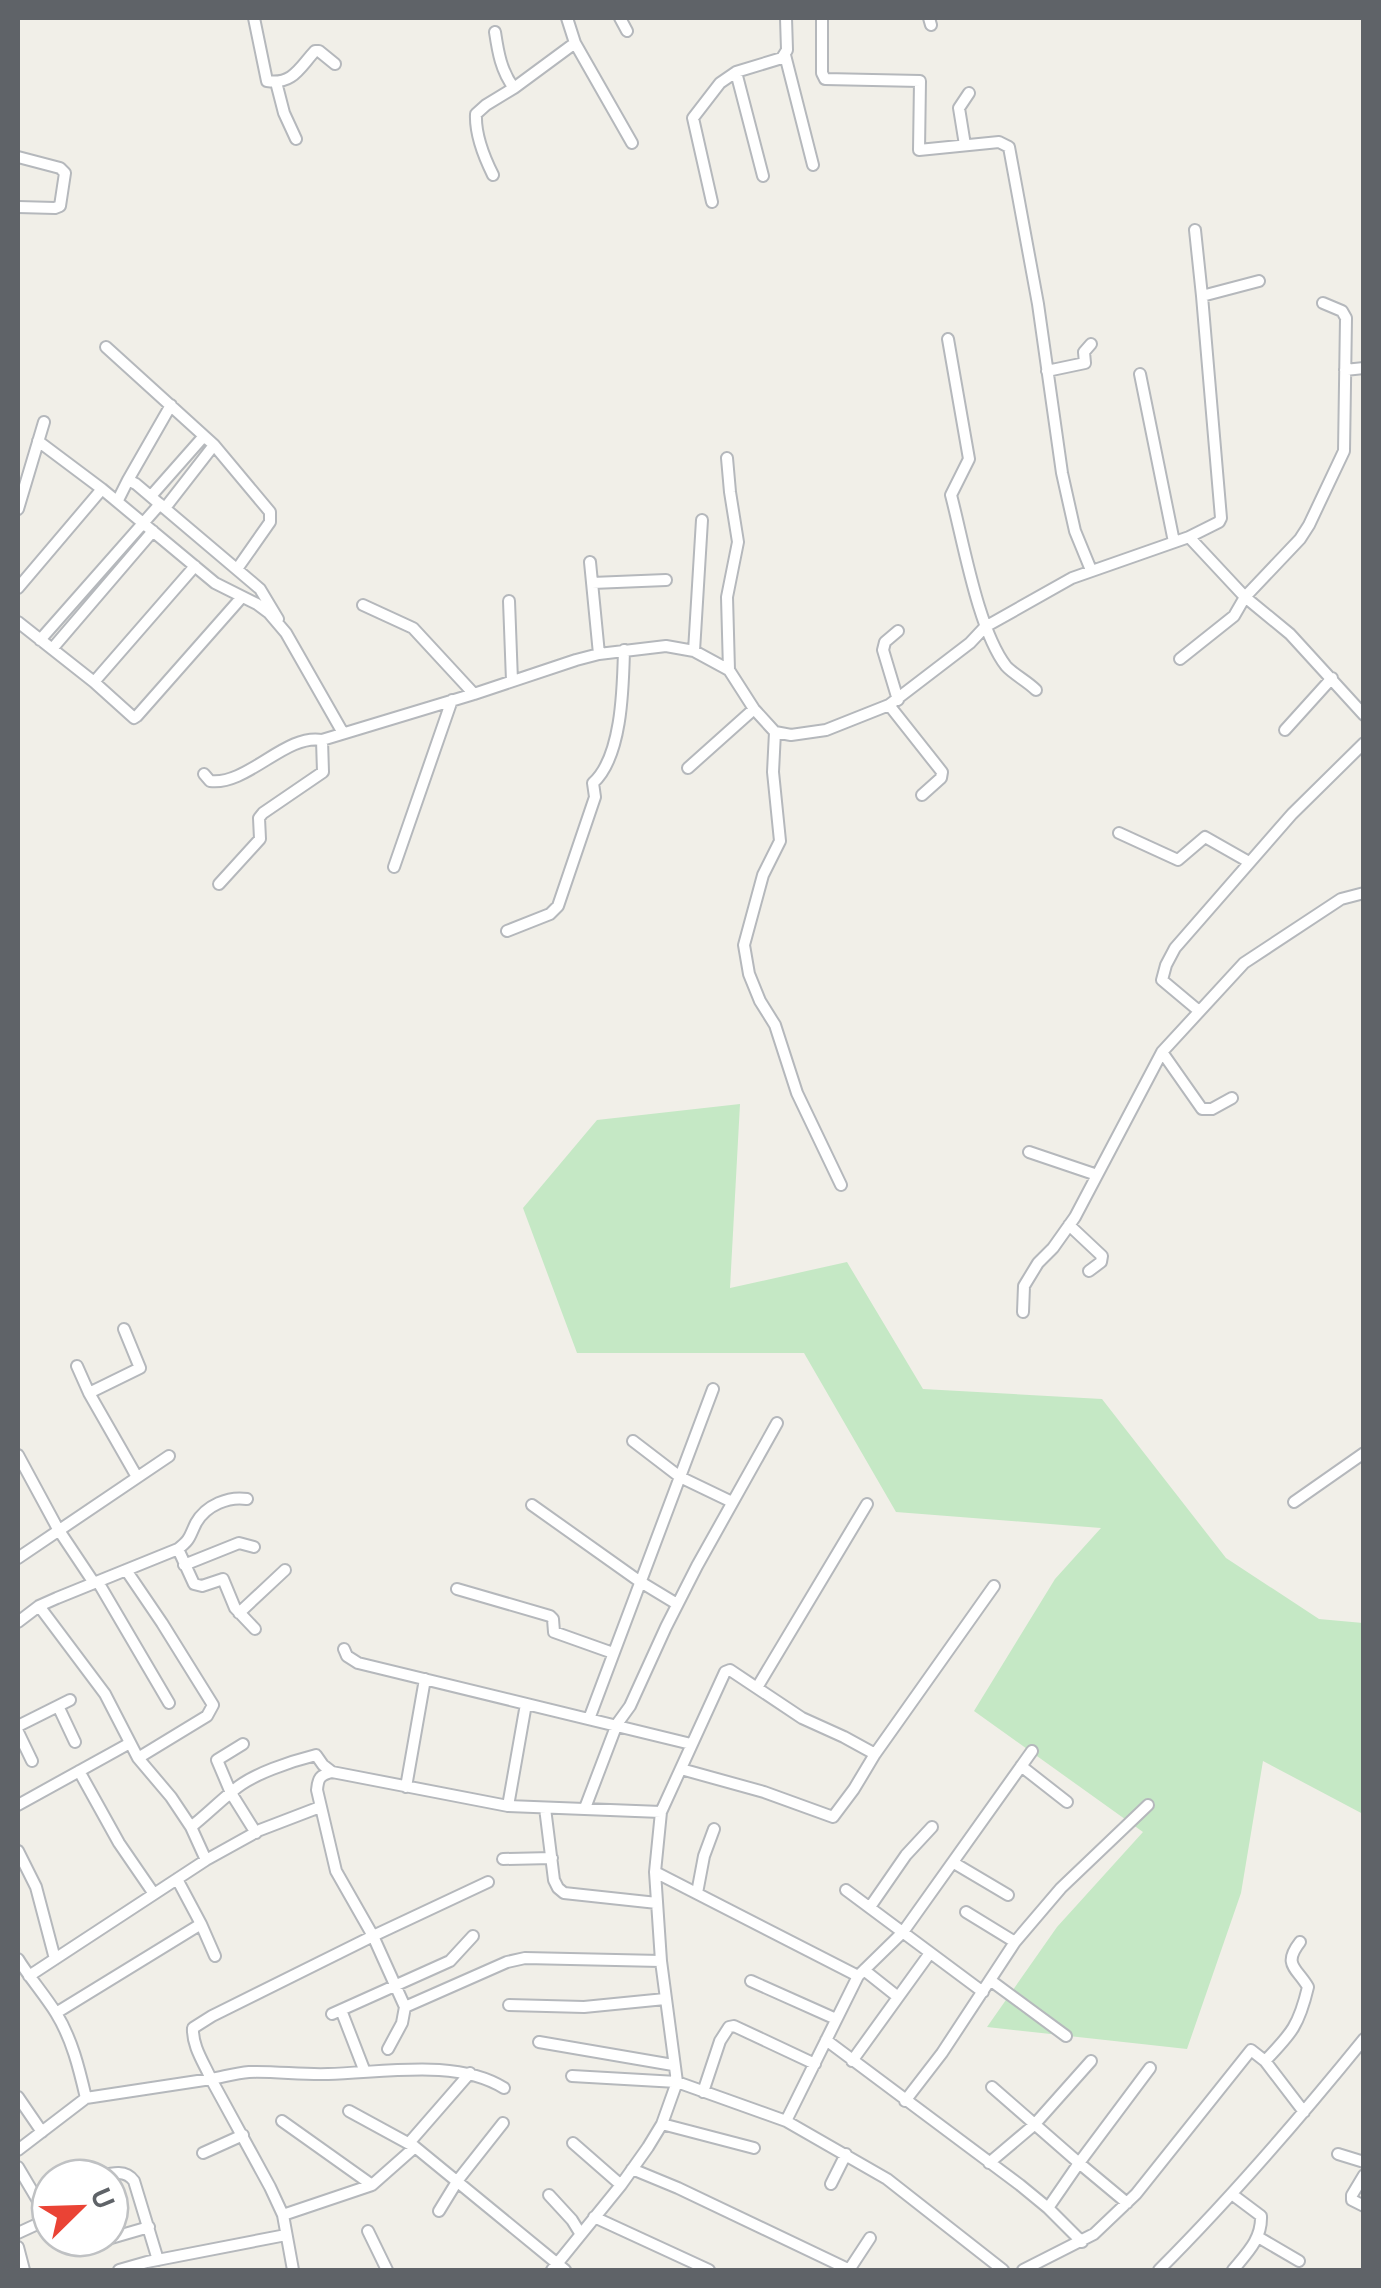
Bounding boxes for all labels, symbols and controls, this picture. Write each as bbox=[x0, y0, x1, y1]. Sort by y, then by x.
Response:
north arrow bbox=[30, 2158, 130, 2258]
text: U bbox=[82, 2182, 123, 2214]

